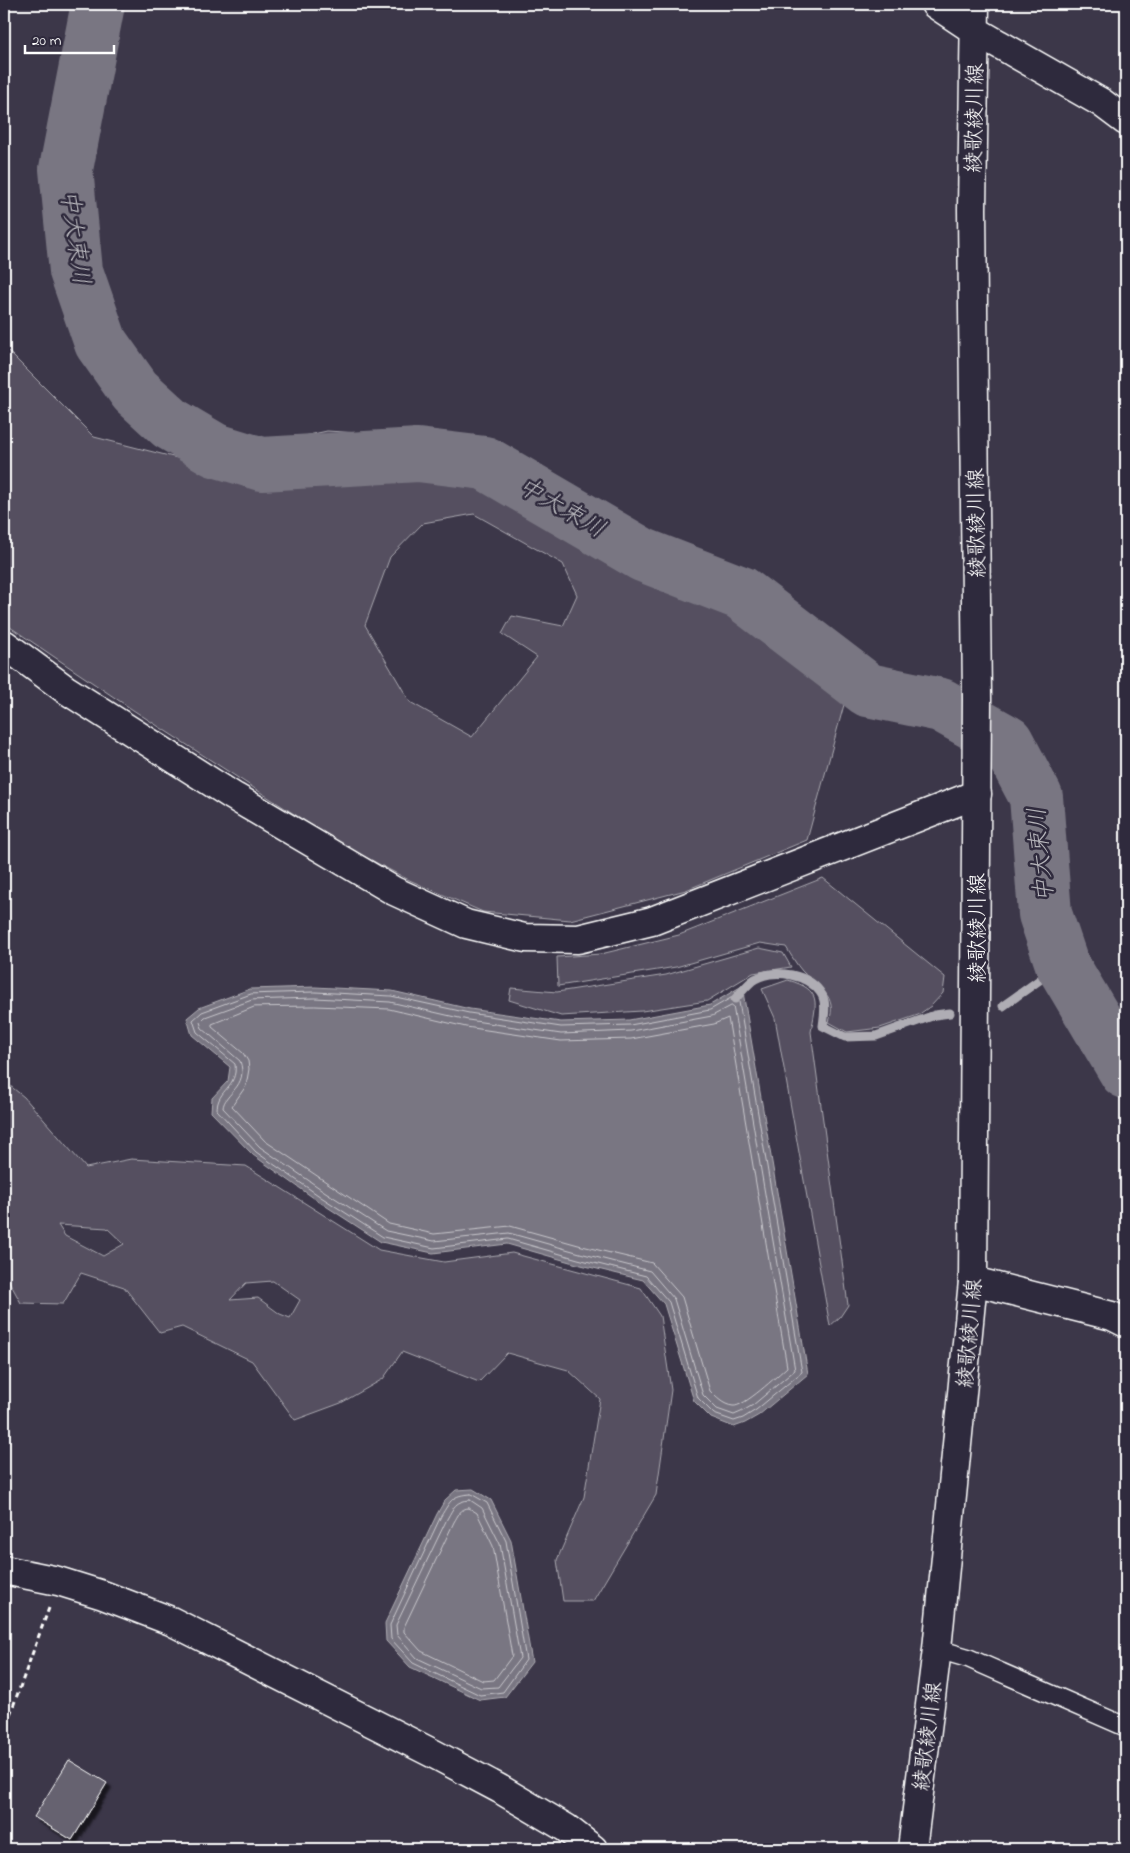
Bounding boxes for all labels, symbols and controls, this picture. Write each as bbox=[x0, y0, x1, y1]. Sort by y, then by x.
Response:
scale bar bbox=[25, 22, 114, 54]
text: 20 m bbox=[32, 30, 62, 52]
street label: 綾歌綾川線 bbox=[959, 63, 993, 173]
water label: 中大束川 bbox=[50, 187, 98, 287]
street label: 綾歌綾川線 bbox=[961, 468, 995, 578]
water label: 中大束川 bbox=[510, 470, 611, 548]
water label: 中大束川 bbox=[1021, 805, 1064, 904]
street label: 綾歌綾川線 bbox=[963, 873, 995, 983]
street label: 綾歌綾川線 bbox=[950, 1277, 992, 1389]
street label: 綾歌綾川線 bbox=[906, 1680, 952, 1793]

